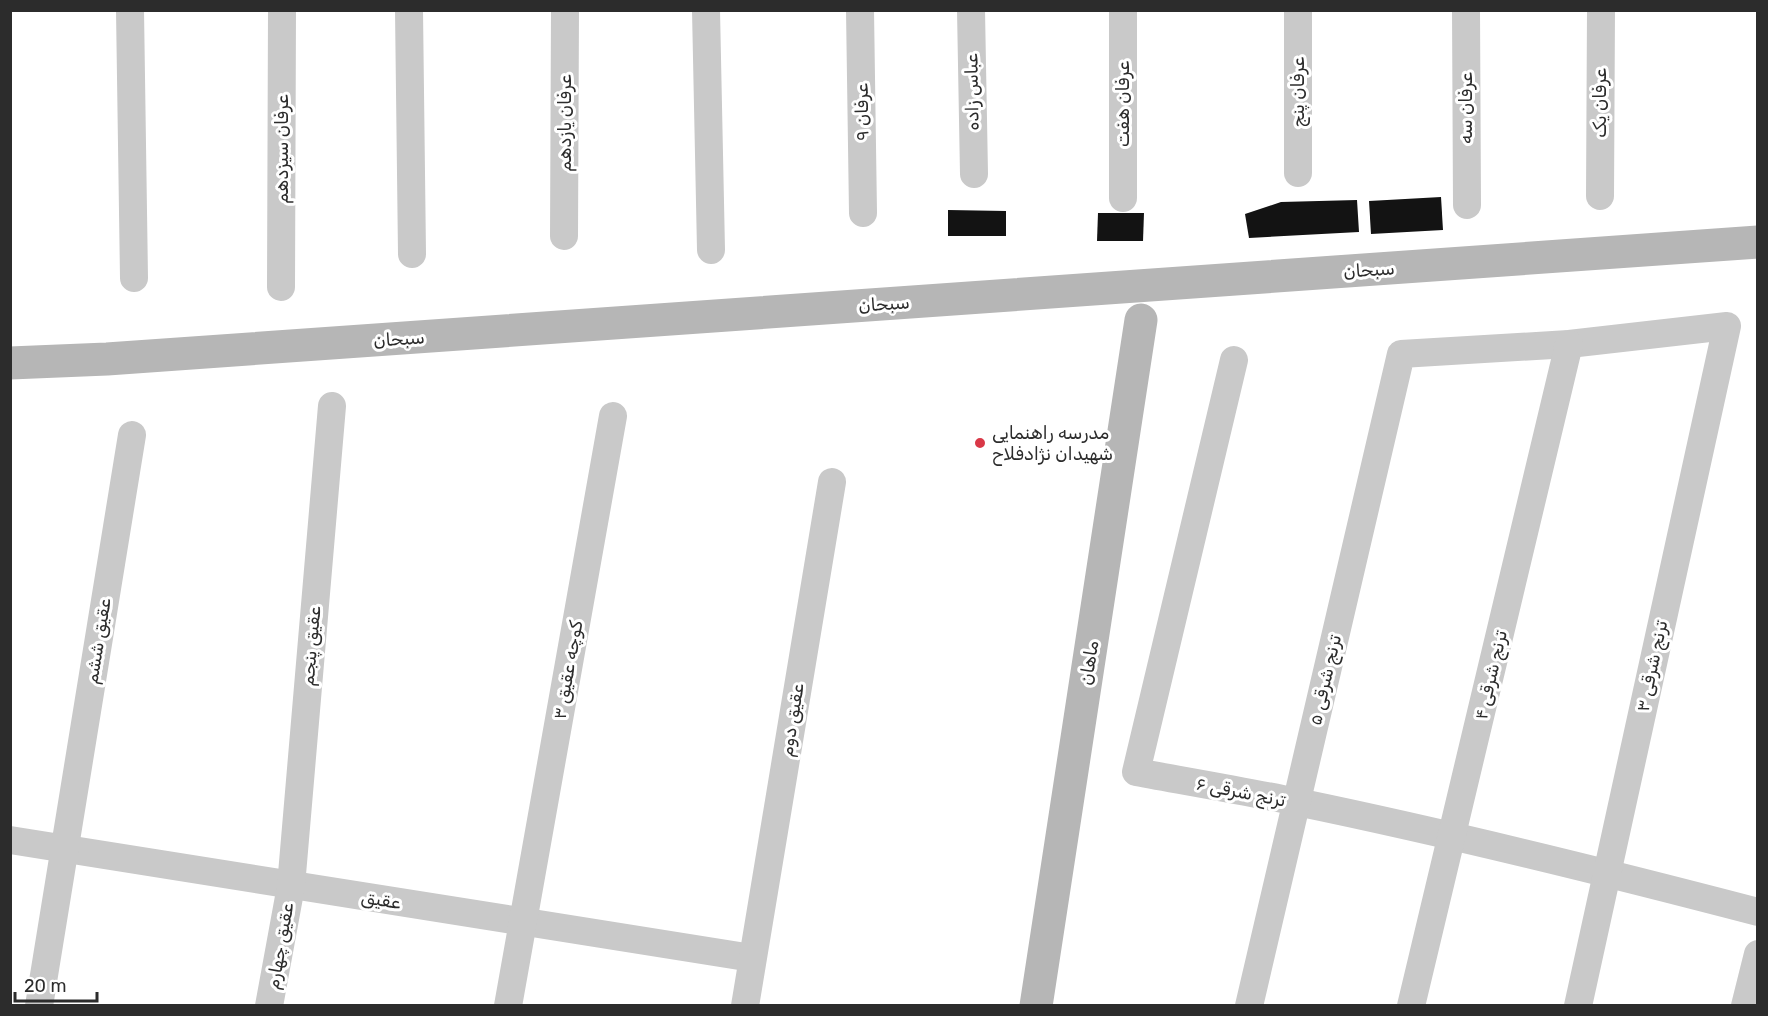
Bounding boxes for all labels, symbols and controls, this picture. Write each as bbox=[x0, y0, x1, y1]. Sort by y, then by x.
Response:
street label: عباس زاده bbox=[960, 53, 984, 131]
street label: عرفان پنج bbox=[1287, 56, 1310, 127]
street label: عرفان هفت bbox=[1112, 61, 1134, 147]
street label: عرفان یک bbox=[1589, 68, 1611, 138]
street label: عرفان سه bbox=[1455, 72, 1477, 144]
street label: عرفان یازدهم bbox=[554, 74, 577, 172]
street label: عرفان ۹ bbox=[850, 83, 874, 141]
street label: عرفان سیزدهم bbox=[271, 94, 294, 204]
street label: سبحان bbox=[1343, 257, 1395, 283]
street label: سبحان bbox=[858, 291, 910, 317]
street label: سبحان bbox=[373, 326, 425, 352]
place label: مدرسه راهنمایی شهیدان نژادفلاح bbox=[992, 422, 1113, 466]
marker: مدرسه راهنمایی شهیدان نژادفلاح bbox=[973, 436, 987, 450]
street label: عقیق ششم bbox=[80, 596, 117, 686]
street label: عقیق پنجم bbox=[297, 605, 326, 687]
street label: ترنج شرقی ۳ bbox=[1632, 618, 1673, 714]
street label: کوچه عقیق ۳ bbox=[548, 619, 588, 721]
street label: ترنج شرقی ۴ bbox=[1470, 628, 1513, 722]
street label: ترنج شرقی ۵ bbox=[1304, 632, 1347, 728]
street label: ماهان bbox=[1075, 639, 1103, 687]
street label: عقیق دوم bbox=[775, 682, 809, 758]
street label: ترنج شرقی ۶ bbox=[1194, 773, 1288, 812]
street label: عقیق bbox=[359, 886, 403, 914]
street label: عقیق چهارم bbox=[262, 901, 298, 991]
scale bar bbox=[15, 965, 98, 1003]
text: 20 m bbox=[24, 975, 66, 997]

